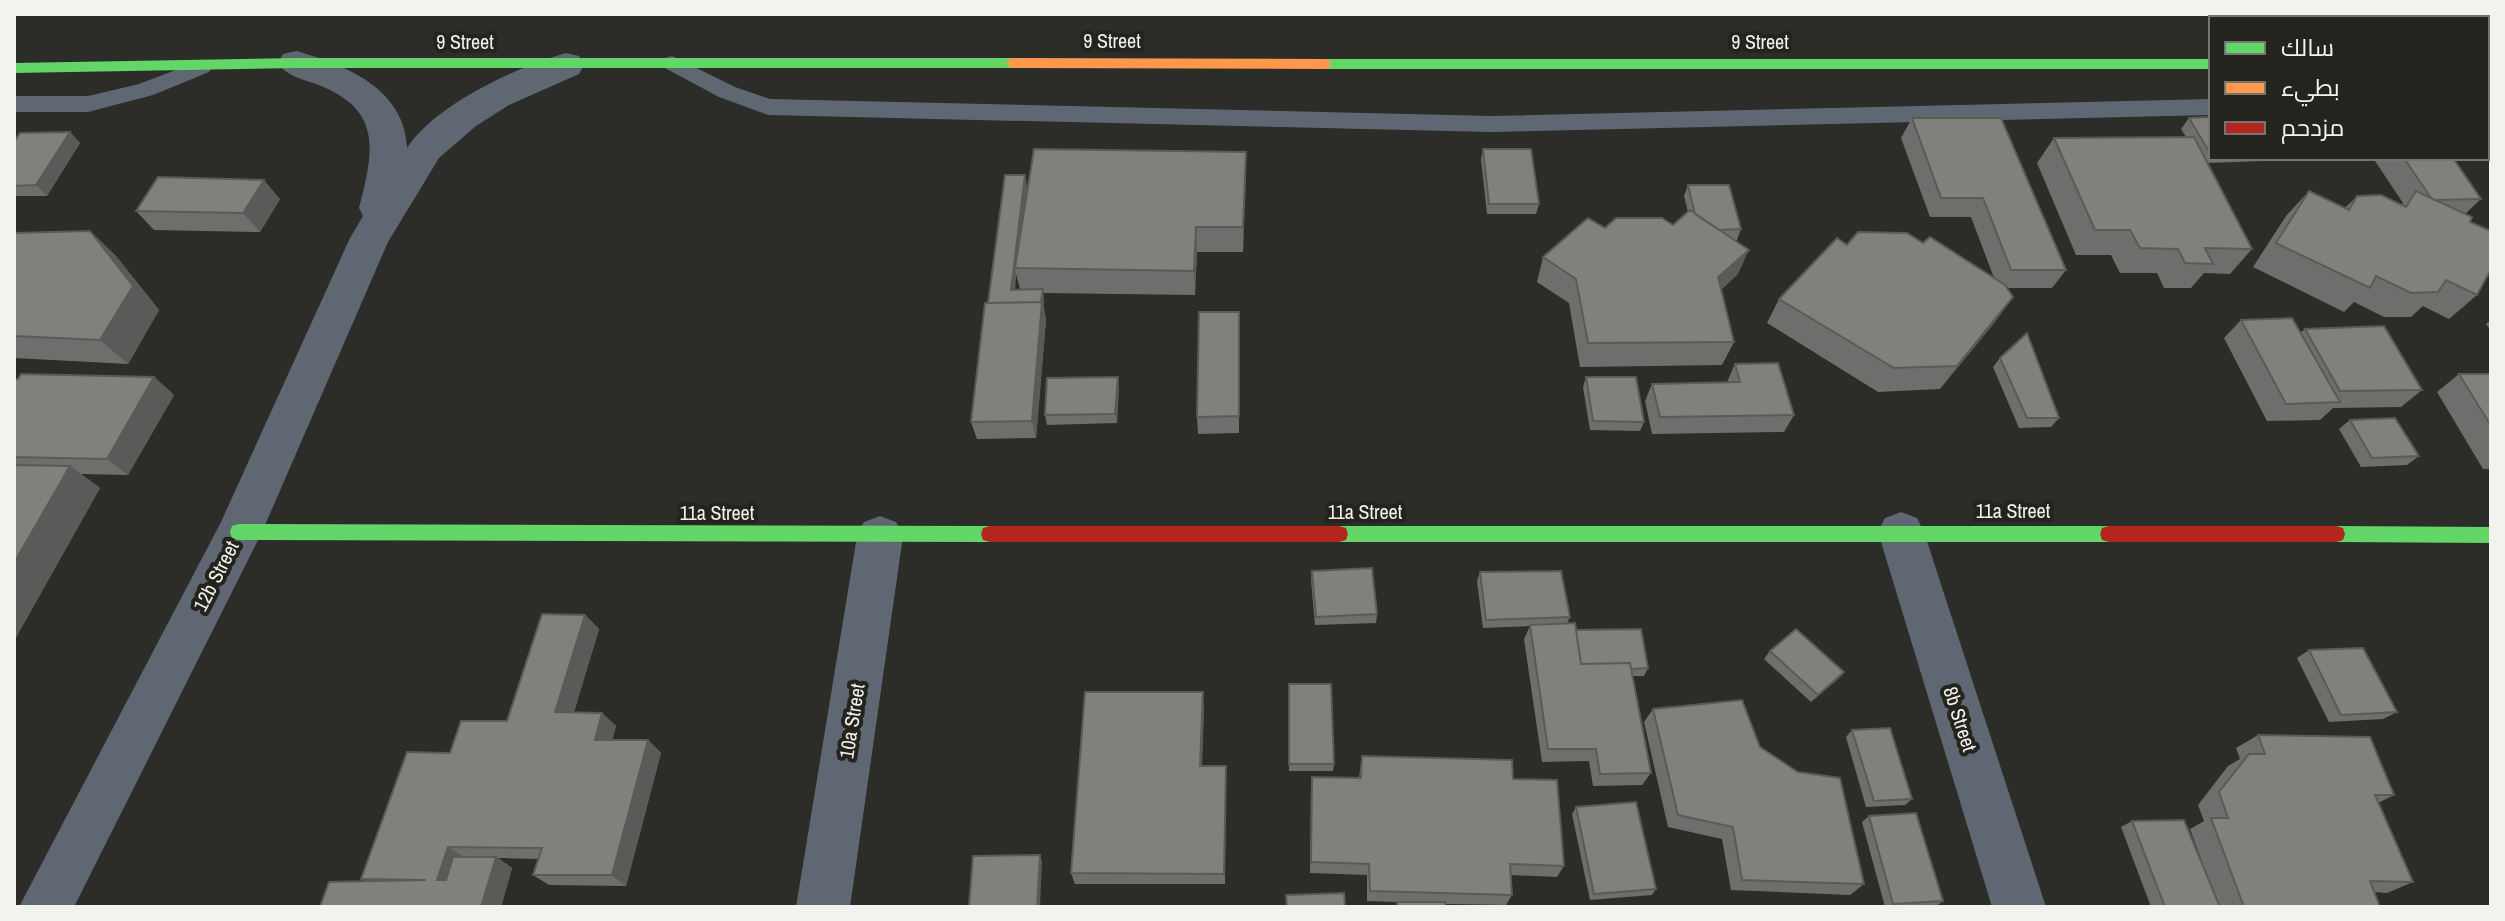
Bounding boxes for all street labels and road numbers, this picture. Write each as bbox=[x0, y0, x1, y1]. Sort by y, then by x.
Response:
street label: 9 Street bbox=[1083, 27, 1141, 54]
street label: 9 Street bbox=[436, 28, 494, 55]
street label: 9 Street bbox=[1731, 28, 1789, 55]
street label: 11a Street bbox=[1976, 497, 2051, 524]
street label: 11a Street bbox=[1328, 498, 1403, 525]
street label: 11a Street bbox=[680, 499, 755, 526]
street label: 12b Street bbox=[186, 536, 245, 616]
street label: 10a Street bbox=[832, 681, 871, 760]
street label: 8b Street bbox=[1937, 683, 1984, 755]

